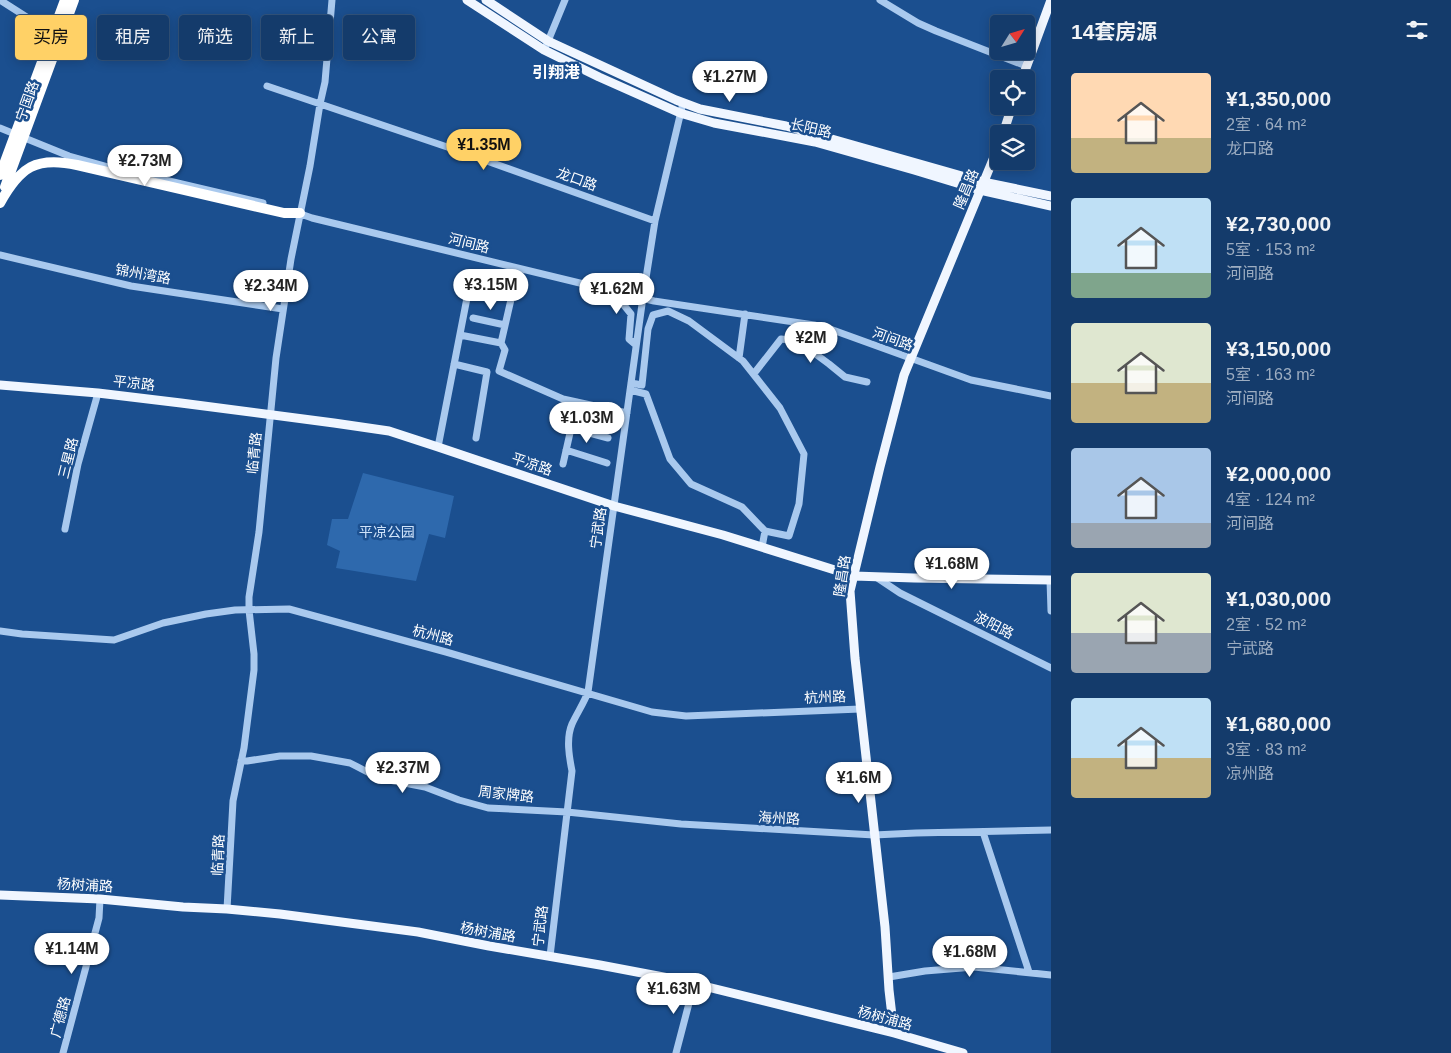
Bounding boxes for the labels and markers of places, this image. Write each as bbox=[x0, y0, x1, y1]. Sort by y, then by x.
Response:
pin: ¥1.27M bbox=[689, 61, 771, 103]
pin: ¥1.35M bbox=[443, 128, 525, 171]
pin: ¥2.73M bbox=[104, 144, 186, 187]
pin: ¥3.15M bbox=[450, 268, 532, 311]
pin: ¥2.34M bbox=[230, 270, 312, 312]
pin: ¥1.62M bbox=[576, 272, 658, 315]
pin: ¥2M bbox=[787, 322, 835, 364]
pin: ¥1.03M bbox=[546, 402, 628, 444]
pin: ¥1.68M bbox=[911, 548, 993, 590]
pin: ¥2.37M bbox=[362, 752, 444, 794]
pin: ¥1.6M bbox=[824, 762, 894, 804]
pin: ¥1.14M bbox=[31, 932, 113, 975]
pin: ¥1.68M bbox=[929, 936, 1011, 978]
pin: ¥1.63M bbox=[633, 972, 715, 1015]

